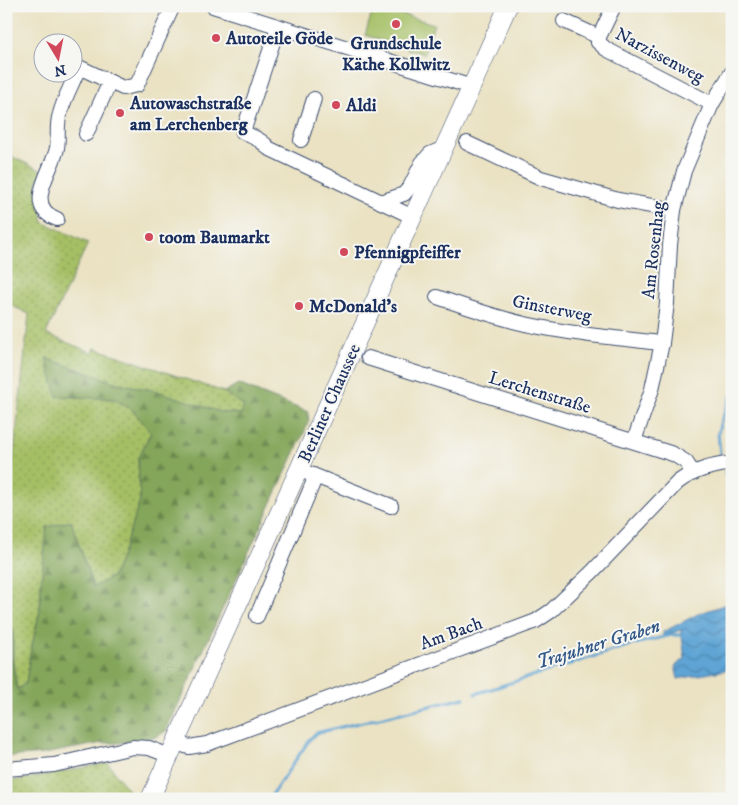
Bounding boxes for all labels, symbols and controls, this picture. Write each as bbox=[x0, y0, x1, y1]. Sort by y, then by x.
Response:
marker: Grundschule Käthe Kollwitz bbox=[390, 18, 402, 30]
street label: Narzissenweg bbox=[611, 23, 708, 89]
place label: Autoteile Göde bbox=[225, 28, 334, 50]
north arrow bbox=[32, 32, 82, 82]
marker: Autoteile Göde bbox=[210, 32, 222, 44]
place label: Grundschule Käthe Kollwitz bbox=[342, 33, 450, 76]
text: N bbox=[52, 60, 67, 80]
place label: Autowaschstraße am Lerchenberg bbox=[129, 93, 252, 136]
place label: Aldi bbox=[345, 95, 377, 117]
marker: Aldi bbox=[330, 99, 342, 111]
marker: Autowaschstraße am Lerchenberg bbox=[114, 107, 126, 119]
street label: Am Rosenhag bbox=[638, 200, 670, 300]
place label: toom Baumarkt bbox=[159, 227, 270, 249]
marker: toom Baumarkt bbox=[143, 231, 155, 243]
place label: Pfennigpfeiffer bbox=[354, 242, 461, 264]
marker: Pfennigpfeiffer bbox=[338, 246, 350, 258]
street label: Ginsterweg bbox=[510, 291, 594, 327]
place label: McDonald's bbox=[309, 296, 397, 318]
marker: McDonald's bbox=[293, 300, 305, 312]
street label: Berliner Chaussee bbox=[294, 341, 366, 466]
street label: Lerchenstraße bbox=[486, 367, 593, 419]
street label: Am Bach bbox=[417, 612, 486, 655]
water label: Trajuhner Graben bbox=[534, 615, 663, 674]

